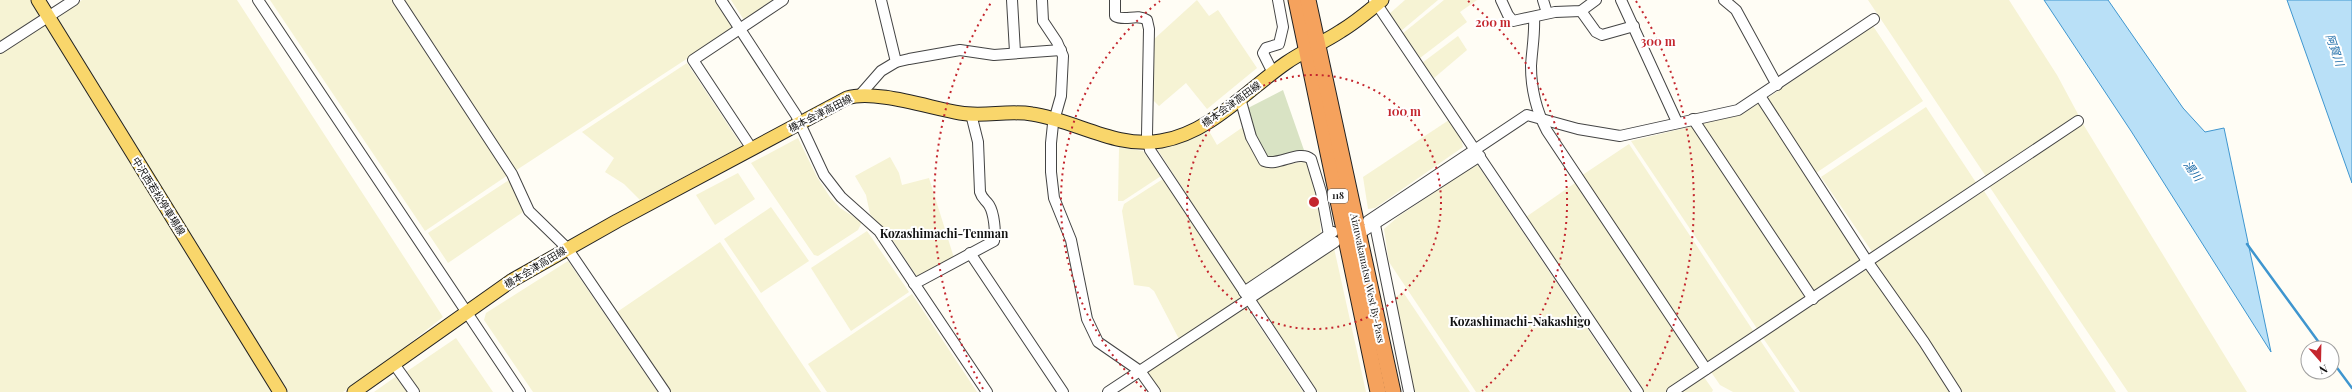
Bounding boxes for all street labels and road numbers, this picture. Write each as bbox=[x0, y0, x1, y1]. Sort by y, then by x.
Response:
street label: 橋本会津高田線 bbox=[1199, 78, 1263, 130]
street label: 橋本会津高田線 bbox=[786, 91, 854, 135]
street label: 中沢西若松停車場線 bbox=[129, 154, 189, 238]
road number: 118 bbox=[1328, 189, 1348, 203]
street label: Aizuwakamatsu West By-Pass bbox=[1347, 211, 1389, 344]
street label: 橋本会津高田線 bbox=[501, 243, 569, 291]

